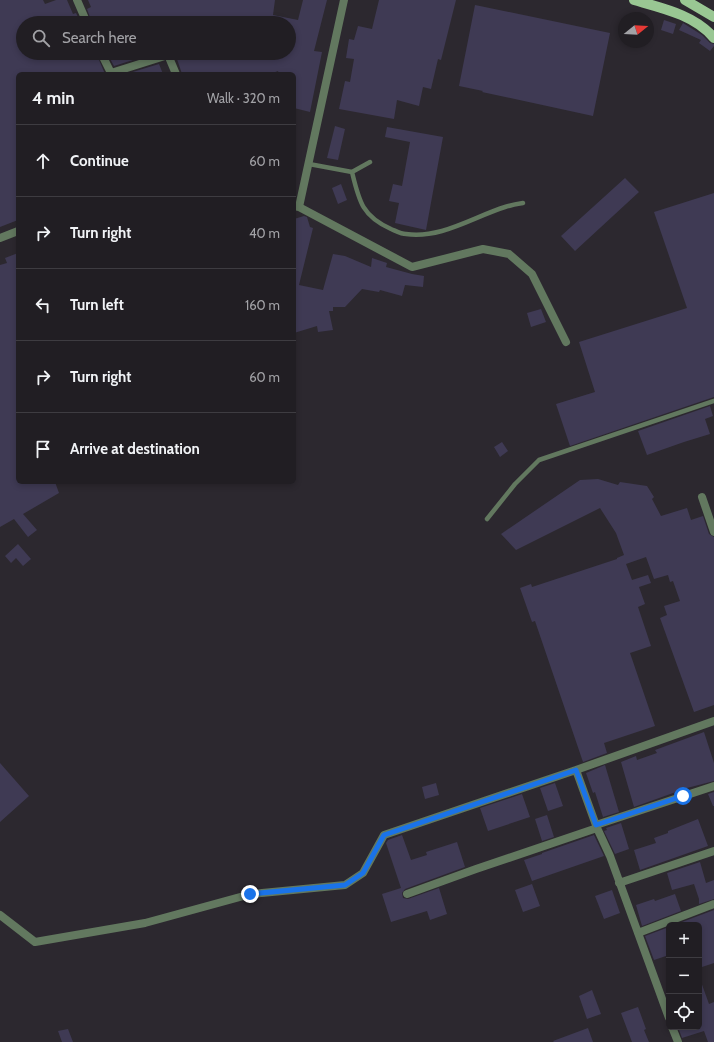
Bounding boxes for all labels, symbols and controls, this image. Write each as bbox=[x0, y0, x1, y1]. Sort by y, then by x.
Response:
north arrow bbox=[618, 12, 654, 48]
search box bbox=[16, 16, 296, 60]
icon: search bbox=[30, 27, 52, 49]
text: Search here bbox=[62, 29, 137, 47]
text: 4 min bbox=[32, 88, 75, 108]
text: Walk · 320 m bbox=[207, 90, 280, 106]
icon: ahead bbox=[32, 150, 54, 172]
text: Continue bbox=[70, 152, 129, 170]
text: 60 m bbox=[249, 153, 280, 169]
icon: right bbox=[32, 222, 54, 244]
text: Turn right bbox=[70, 224, 131, 242]
text: 40 m bbox=[249, 225, 280, 241]
icon: left bbox=[32, 294, 54, 316]
text: Turn left bbox=[70, 296, 124, 314]
text: 160 m bbox=[245, 297, 280, 313]
icon: right bbox=[32, 366, 54, 388]
text: Turn right bbox=[70, 368, 131, 386]
text: 60 m bbox=[249, 369, 280, 385]
icon: arrive bbox=[32, 438, 54, 460]
text: Arrive at destination bbox=[70, 440, 200, 458]
route start bbox=[674, 787, 692, 805]
route end bbox=[241, 885, 259, 903]
map controls bbox=[666, 922, 702, 1030]
button: + bbox=[666, 922, 702, 958]
button: − bbox=[666, 958, 702, 994]
button: locate bbox=[666, 994, 702, 1030]

